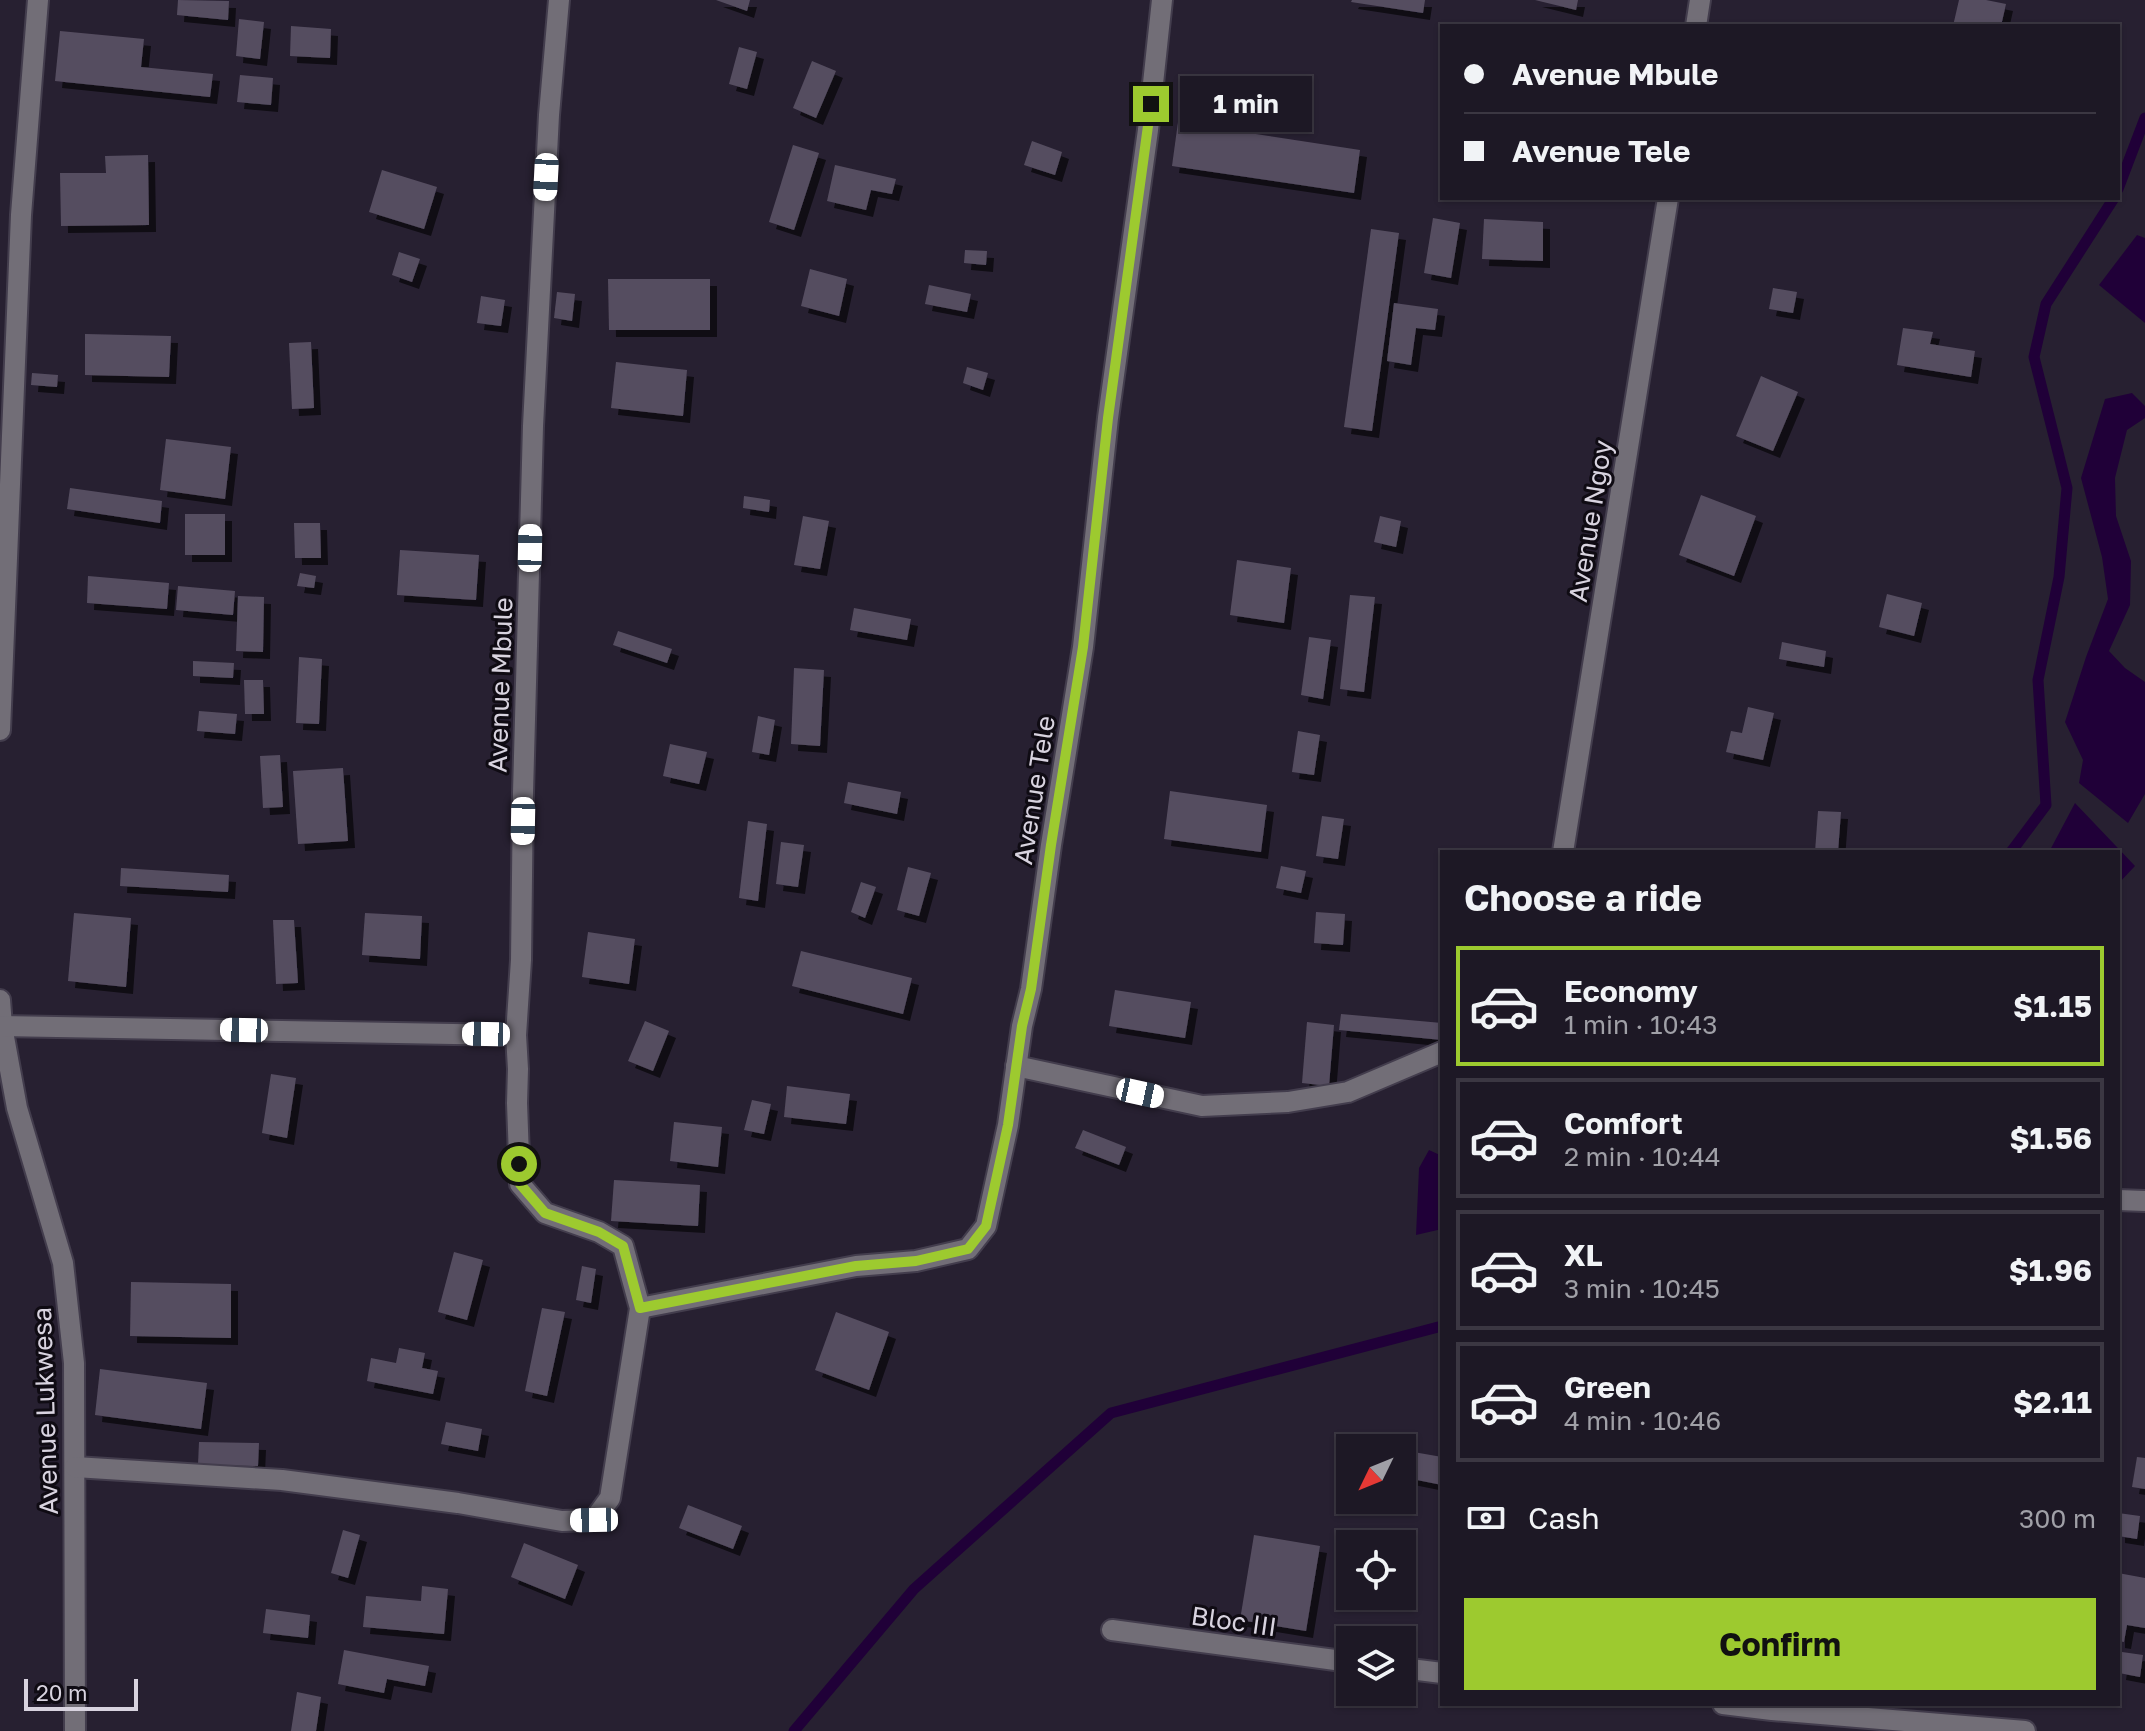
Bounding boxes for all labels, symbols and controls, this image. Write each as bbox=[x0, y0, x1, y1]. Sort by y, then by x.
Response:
text: Avenue Mbule bbox=[1512, 56, 1719, 92]
callout: 1 min bbox=[1179, 76, 1311, 132]
route end bbox=[1133, 86, 1169, 122]
text: 1 min bbox=[1213, 88, 1279, 119]
text: Avenue Tele bbox=[1512, 133, 1690, 169]
car bbox=[533, 152, 559, 202]
street label: Avenue Ngoy bbox=[1562, 437, 1618, 604]
car bbox=[518, 524, 542, 572]
street label: Avenue Mbule bbox=[481, 597, 519, 773]
street label: Avenue Tele bbox=[1007, 713, 1061, 867]
car bbox=[511, 797, 535, 845]
text: Choose a ride bbox=[1464, 876, 1702, 919]
icon: car bbox=[1468, 970, 1540, 1042]
text: Economy bbox=[1564, 973, 1698, 1009]
text: $1.15 bbox=[2013, 988, 2092, 1024]
text: 1 min · 10:43 bbox=[1564, 1009, 1717, 1040]
car bbox=[220, 1018, 268, 1042]
car bbox=[462, 1022, 510, 1046]
car bbox=[1114, 1076, 1166, 1110]
icon: car bbox=[1468, 1102, 1540, 1174]
text: Comfort bbox=[1564, 1105, 1683, 1141]
text: $1.56 bbox=[2010, 1120, 2092, 1156]
text: 2 min · 10:44 bbox=[1564, 1141, 1721, 1172]
route start bbox=[501, 1146, 537, 1182]
icon: car bbox=[1468, 1234, 1540, 1306]
text: XL bbox=[1564, 1237, 1603, 1273]
text: $1.96 bbox=[2009, 1252, 2092, 1288]
text: 3 min · 10:45 bbox=[1564, 1273, 1720, 1304]
street label: Avenue Lukwesa bbox=[26, 1307, 64, 1515]
icon: car bbox=[1468, 1366, 1540, 1438]
text: Green bbox=[1564, 1369, 1651, 1405]
text: $2.11 bbox=[2013, 1384, 2092, 1420]
text: 4 min · 10:46 bbox=[1564, 1405, 1721, 1436]
north arrow bbox=[1336, 1434, 1416, 1514]
map controls bbox=[1336, 1434, 1416, 1706]
icon: cash bbox=[1464, 1496, 1508, 1540]
text: Cash bbox=[1528, 1500, 1600, 1536]
text: 300 m bbox=[2019, 1503, 2096, 1534]
car bbox=[570, 1508, 618, 1532]
button: locate bbox=[1336, 1530, 1416, 1610]
button: Confirm bbox=[1464, 1598, 2096, 1690]
street label: Bloc III bbox=[1189, 1600, 1279, 1642]
button: layers bbox=[1336, 1626, 1416, 1706]
scale bar bbox=[24, 1675, 138, 1711]
text: 20 m bbox=[36, 1679, 87, 1706]

